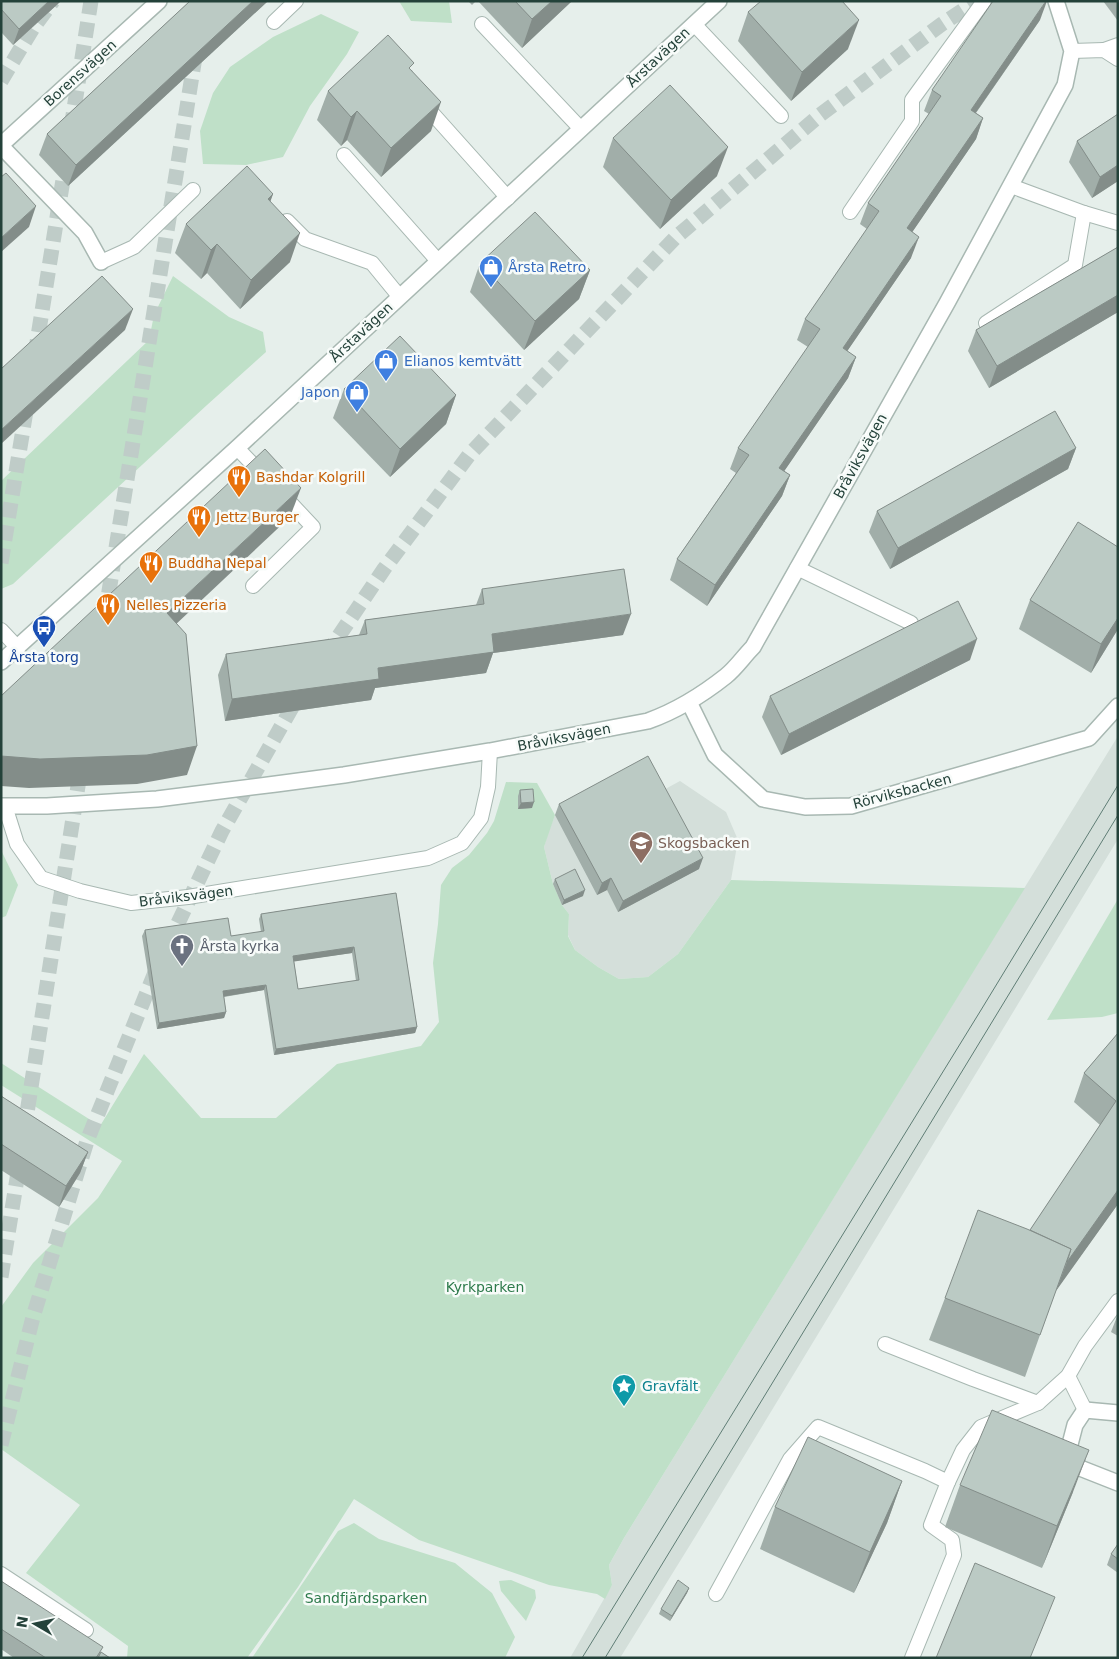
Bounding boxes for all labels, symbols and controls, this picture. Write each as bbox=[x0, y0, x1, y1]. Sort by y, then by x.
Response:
street label: Årstavägen bbox=[623, 24, 693, 90]
street label: Borensvägen bbox=[41, 36, 119, 110]
shop icon: Årsta Retro bbox=[478, 254, 504, 288]
place label: Årsta Retro bbox=[508, 259, 586, 275]
street label: Årstavägen bbox=[326, 299, 396, 365]
shop icon: Elianos kemtvätt bbox=[373, 348, 399, 382]
place label: Elianos kemtvätt bbox=[404, 353, 522, 369]
shop icon: Japon bbox=[344, 379, 370, 413]
place label: Japon bbox=[300, 384, 340, 400]
street label: Bråviksvägen bbox=[830, 411, 890, 501]
restaurant icon: Bashdar Kolgrill bbox=[226, 464, 252, 498]
place label: Bashdar Kolgrill bbox=[256, 469, 365, 485]
restaurant icon: Jettz Burger bbox=[186, 504, 212, 538]
place label: Jettz Burger bbox=[215, 509, 299, 525]
restaurant icon: Buddha Nepal bbox=[138, 550, 164, 584]
place label: Buddha Nepal bbox=[168, 555, 267, 571]
restaurant icon: Nelles Pizzeria bbox=[95, 592, 121, 626]
place label: Nelles Pizzeria bbox=[126, 597, 227, 613]
bus stop icon: Årsta torg bbox=[31, 614, 57, 648]
place label: Årsta torg bbox=[9, 649, 79, 665]
street label: Bråviksvägen bbox=[516, 720, 612, 754]
street label: Rörviksbacken bbox=[851, 770, 953, 812]
school or university icon: Skogsbacken bbox=[628, 830, 654, 864]
place label: Skogsbacken bbox=[658, 835, 750, 851]
street label: Bråviksvägen bbox=[138, 882, 234, 910]
church icon: Årsta kyrka bbox=[169, 933, 195, 967]
place label: Årsta kyrka bbox=[200, 938, 279, 954]
park label: Kyrkparken bbox=[446, 1279, 524, 1295]
place icon: Gravfält bbox=[611, 1373, 637, 1407]
place label: Gravfält bbox=[642, 1378, 699, 1394]
park label: Sandfjärdsparken bbox=[305, 1590, 427, 1606]
north arrow bbox=[10, 1599, 60, 1649]
text: N bbox=[13, 1615, 31, 1629]

